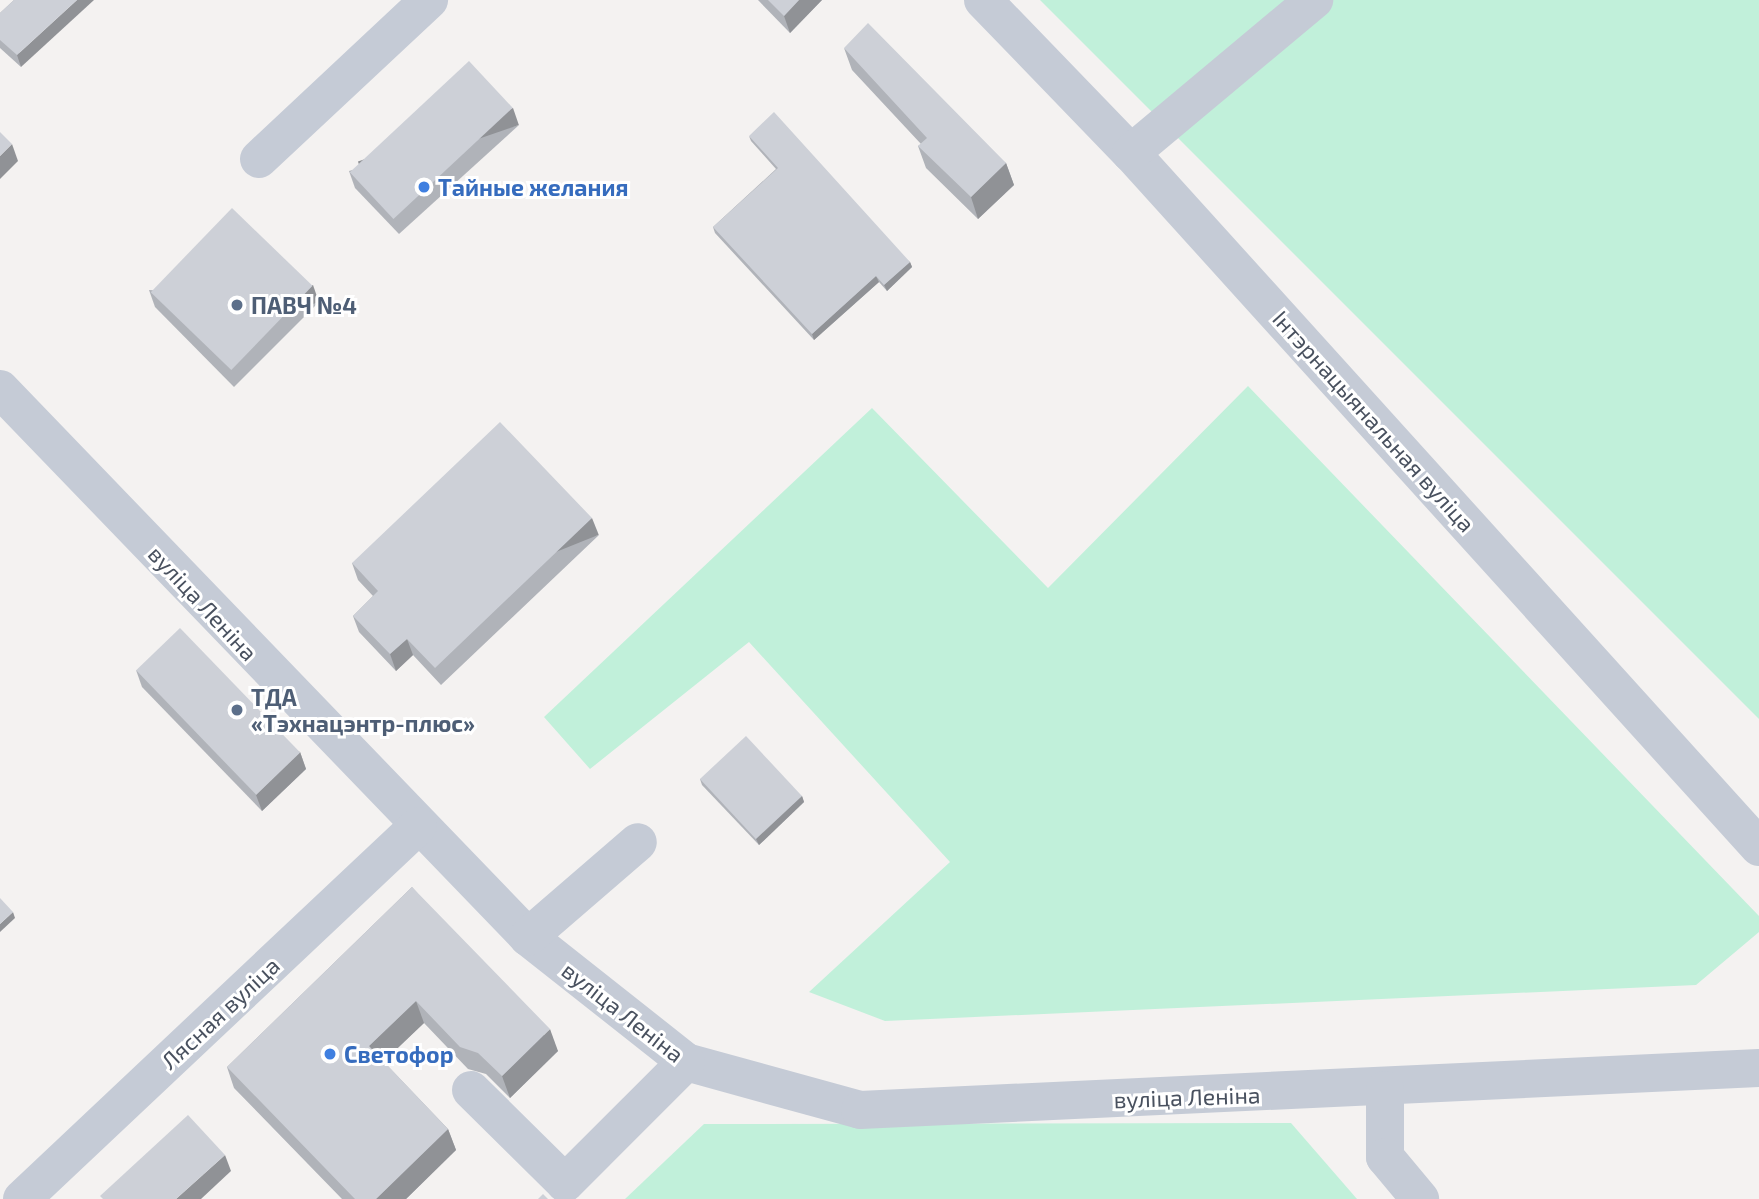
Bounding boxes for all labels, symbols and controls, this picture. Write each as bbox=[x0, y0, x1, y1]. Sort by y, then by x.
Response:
place label: Тайные желания bbox=[438, 173, 628, 201]
marker: Тайные желания bbox=[416, 179, 432, 195]
place label: ПАВЧ №4 bbox=[251, 291, 357, 319]
marker: ПАВЧ №4 bbox=[229, 297, 245, 313]
street label: Інтэрнацыянальная вуліца bbox=[1267, 305, 1481, 537]
street label: вуліца Леніна bbox=[143, 540, 263, 666]
place label: ТДА «Тэхнацэнтр-плюс» bbox=[251, 683, 475, 737]
marker: ТДА «Тэхнацэнтр-плюс» bbox=[229, 702, 245, 718]
street label: Лясная вуліца bbox=[155, 951, 285, 1075]
street label: вуліца Леніна bbox=[557, 956, 689, 1068]
place label: Светофор bbox=[344, 1040, 454, 1068]
marker: Светофор bbox=[322, 1046, 338, 1062]
street label: вуліца Леніна bbox=[1113, 1081, 1261, 1113]

